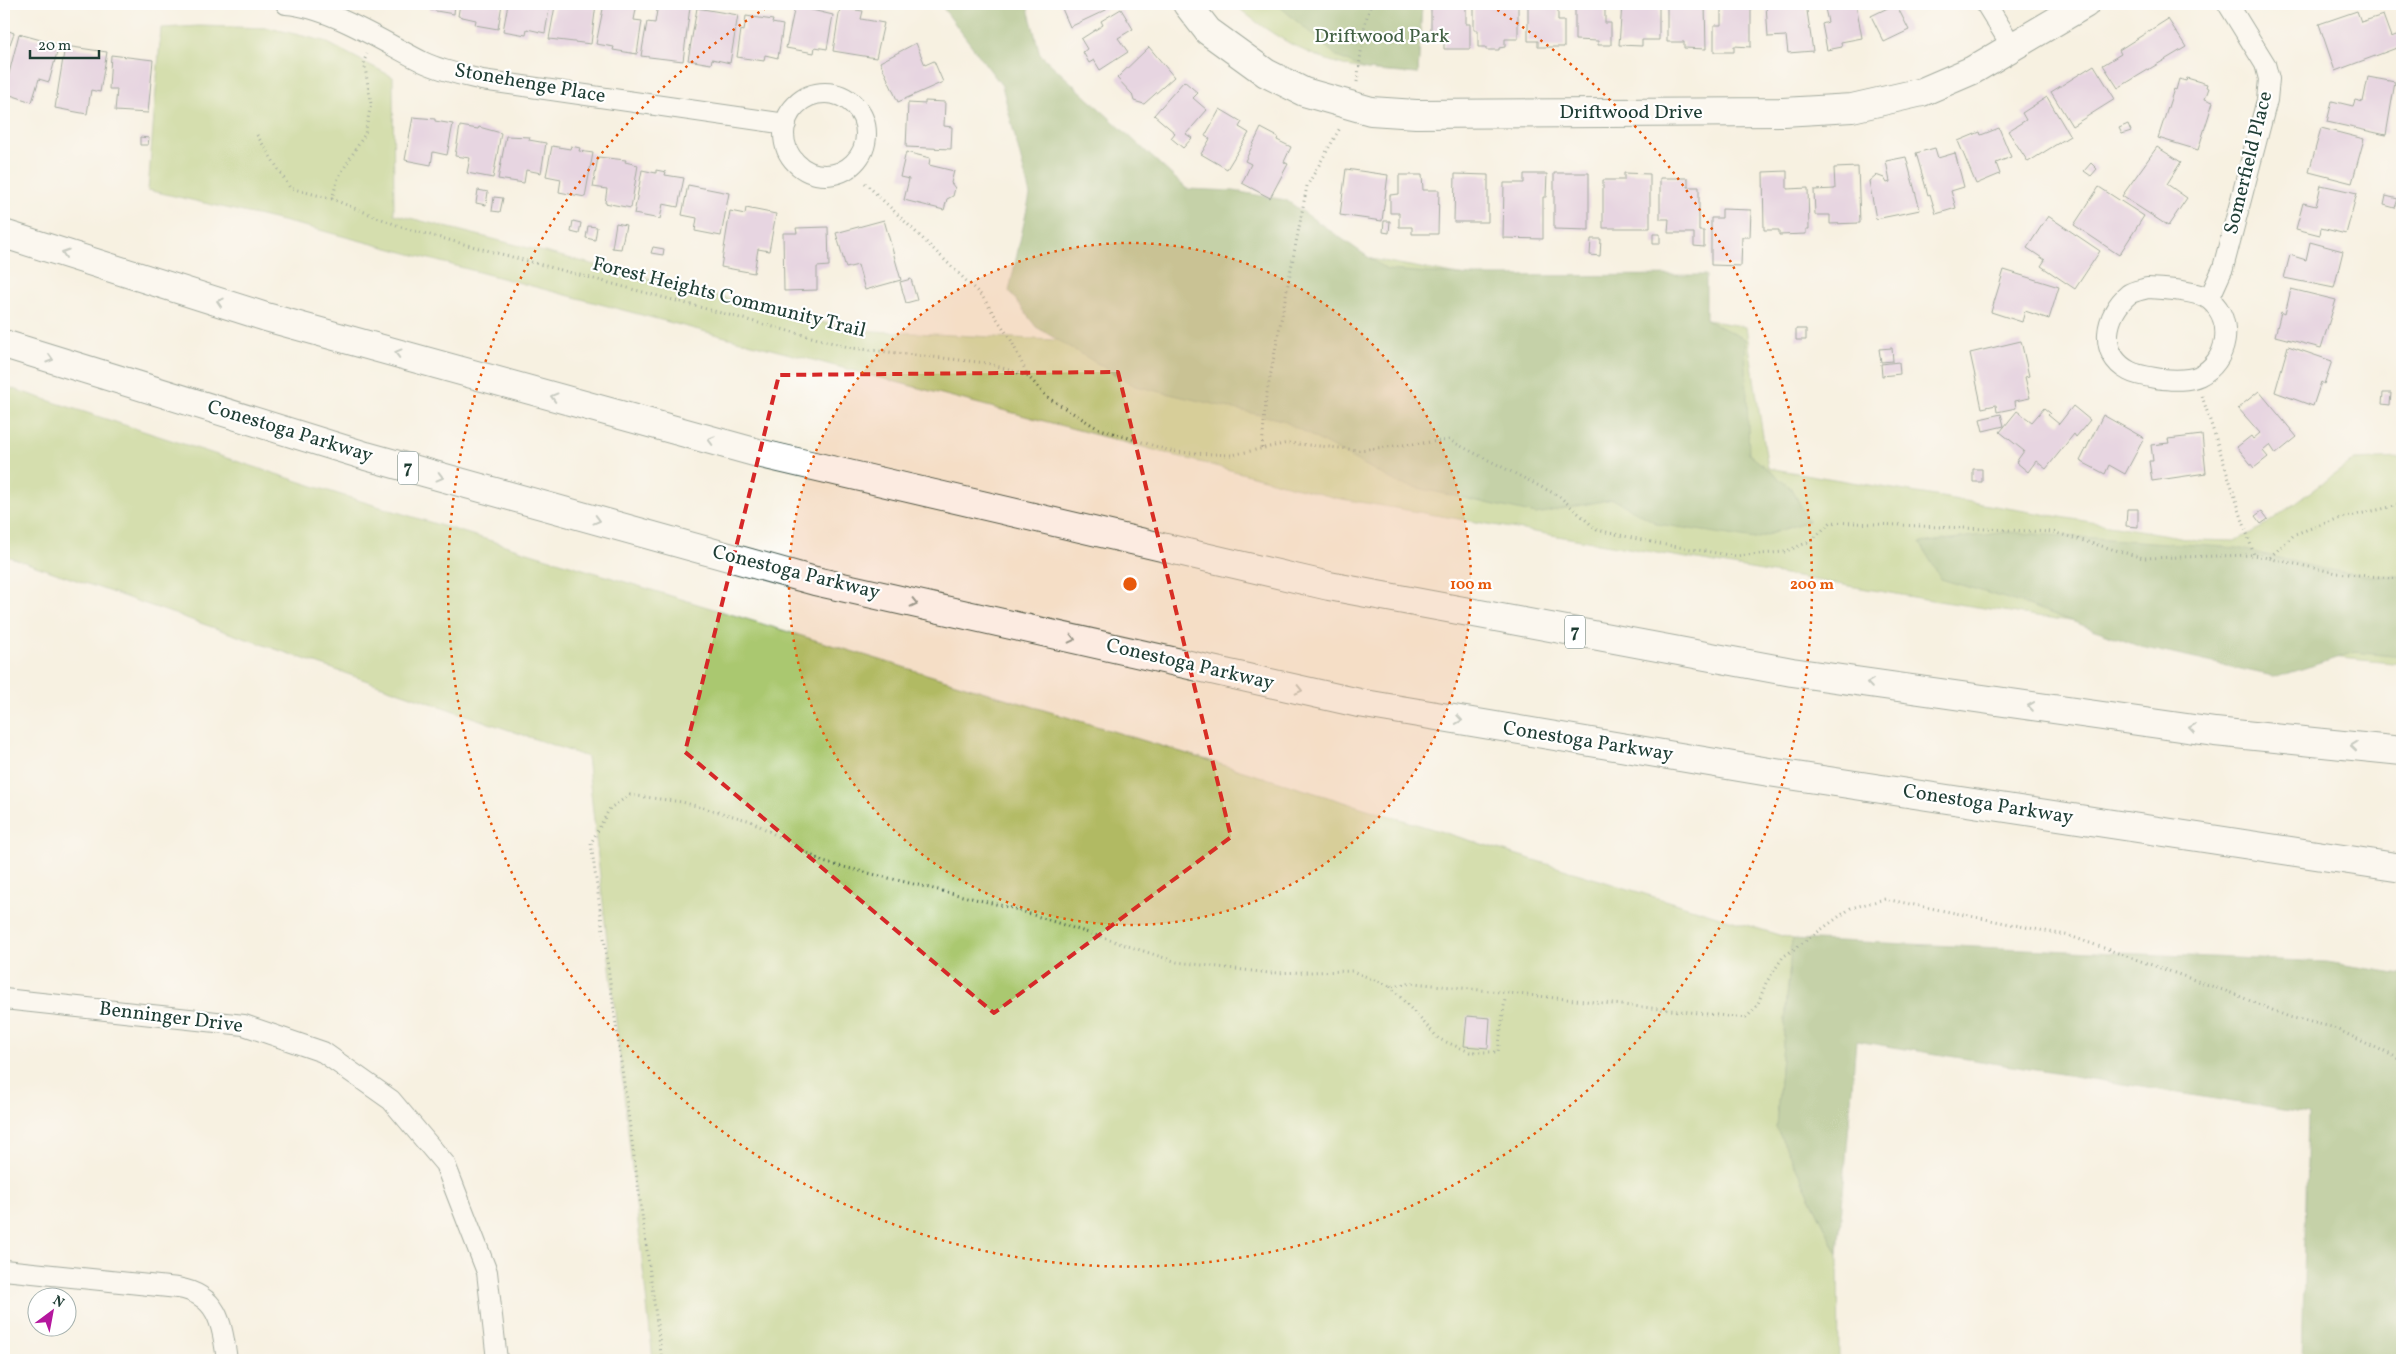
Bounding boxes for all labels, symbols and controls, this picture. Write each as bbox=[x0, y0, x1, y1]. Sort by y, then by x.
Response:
park label: Driftwood Park bbox=[1314, 23, 1450, 51]
scale bar bbox=[30, 28, 99, 60]
text: 20 m bbox=[38, 36, 71, 57]
street label: Stonehenge Place bbox=[452, 57, 608, 111]
street label: Somerfield Place bbox=[2218, 89, 2280, 237]
street label: Driftwood Drive bbox=[1559, 99, 1703, 127]
one-way arrow bbox=[61, 249, 69, 259]
street label: Forest Heights Community Trail bbox=[589, 250, 869, 346]
one-way arrow bbox=[216, 298, 224, 308]
one-way arrow bbox=[394, 349, 402, 359]
one-way arrow bbox=[46, 353, 54, 363]
one-way arrow bbox=[551, 392, 559, 402]
street label: Conestoga Parkway bbox=[204, 393, 376, 471]
one-way arrow bbox=[707, 435, 715, 445]
road number: 7 bbox=[398, 452, 418, 484]
one-way arrow bbox=[436, 471, 444, 481]
one-way arrow bbox=[592, 514, 601, 525]
street label: Conestoga Parkway bbox=[709, 539, 883, 607]
centre of rings bbox=[1121, 575, 1139, 593]
text: 100 m bbox=[1450, 575, 1493, 596]
text: 200 m bbox=[1790, 575, 1834, 596]
one-way arrow bbox=[909, 597, 918, 608]
road number: 7 bbox=[1565, 616, 1585, 649]
street label: Conestoga Parkway bbox=[1103, 632, 1277, 698]
one-way arrow bbox=[1068, 633, 1077, 644]
one-way arrow bbox=[1866, 678, 1874, 689]
one-way arrow bbox=[1295, 684, 1304, 695]
one-way arrow bbox=[2027, 701, 2035, 712]
one-way arrow bbox=[1455, 714, 1463, 725]
street label: Conestoga Parkway bbox=[1501, 715, 1675, 769]
one-way arrow bbox=[2188, 724, 2197, 734]
one-way arrow bbox=[2349, 741, 2357, 752]
street label: Conestoga Parkway bbox=[1901, 778, 2075, 832]
street label: Benninger Drive bbox=[97, 995, 245, 1041]
north arrow bbox=[28, 1286, 78, 1336]
text: N bbox=[49, 1291, 67, 1313]

